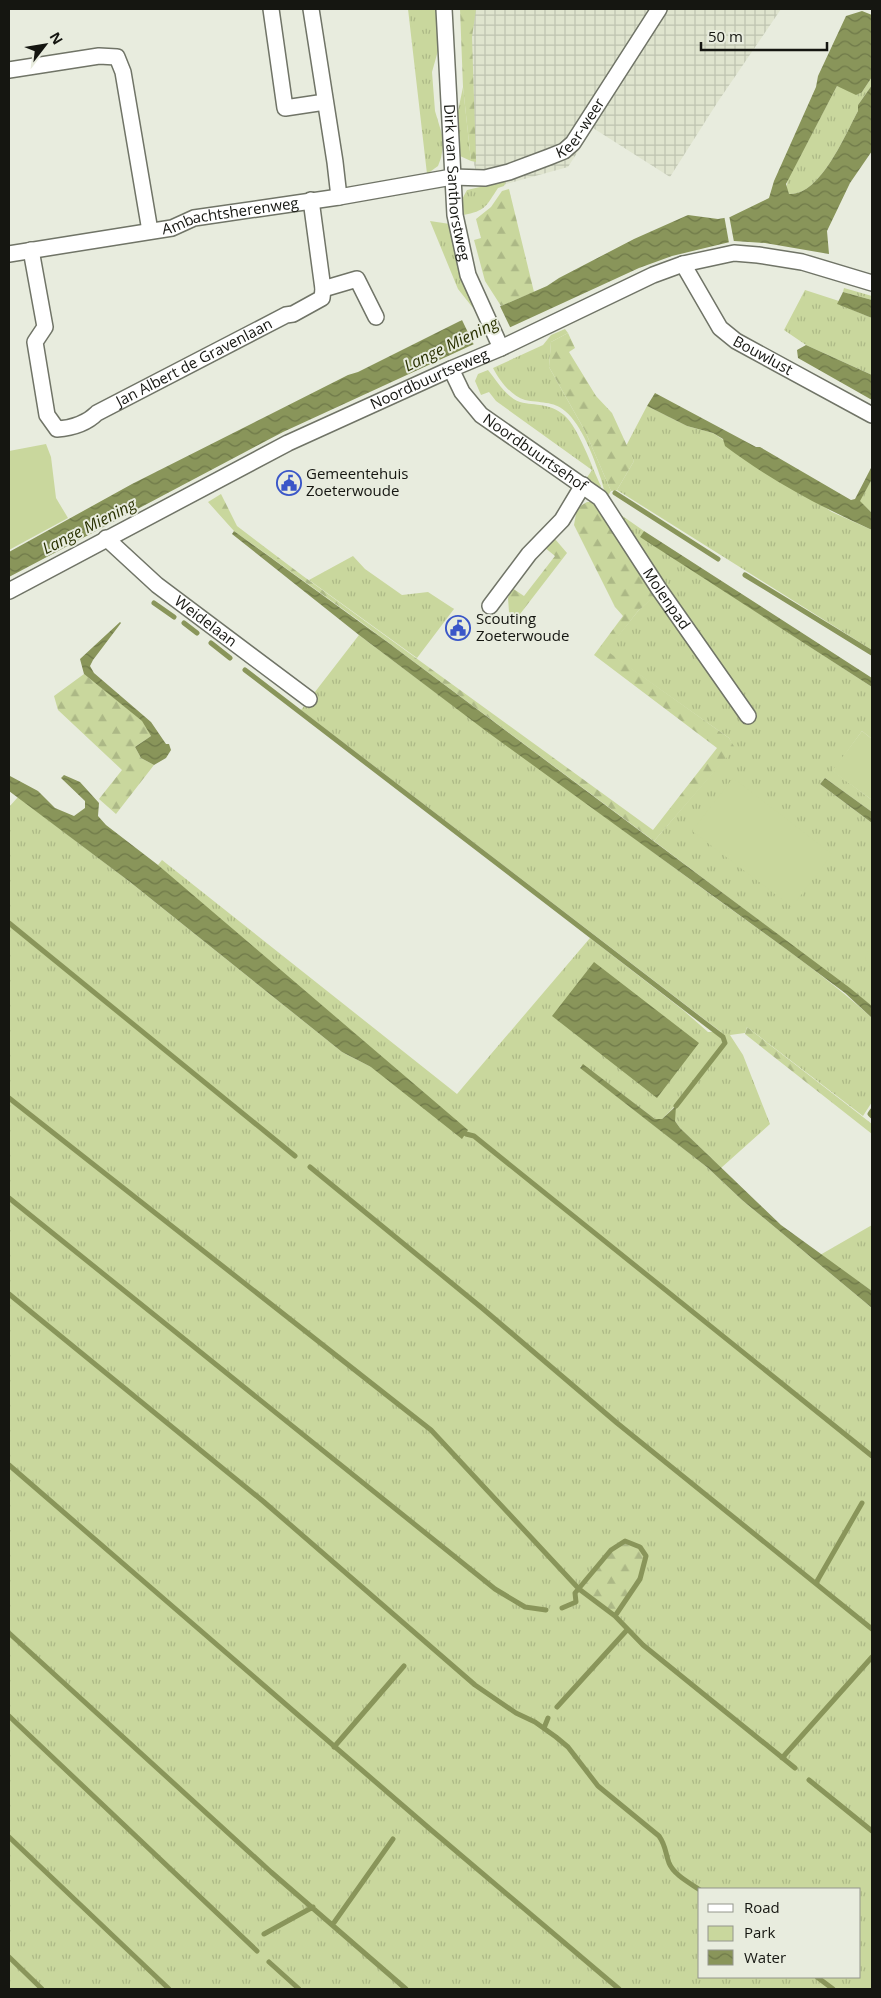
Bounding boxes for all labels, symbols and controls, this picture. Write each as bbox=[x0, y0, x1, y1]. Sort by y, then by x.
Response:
north arrow bbox=[20, 20, 70, 70]
scale bar bbox=[701, 20, 827, 52]
text: 50 m bbox=[708, 26, 743, 46]
text: N bbox=[45, 28, 68, 48]
street label: Keer-weer bbox=[553, 94, 608, 162]
street label: Dirk van Santhorstweg bbox=[440, 103, 476, 262]
street label: Ambachtsherenweg bbox=[161, 192, 300, 238]
water label: Lange Miening bbox=[400, 311, 503, 376]
street label: Jan Albert de Gravenlaan bbox=[110, 313, 275, 411]
street label: Bouwlust bbox=[730, 330, 797, 379]
street label: Noordbuurtseweg bbox=[367, 343, 491, 413]
street label: Noordbuurtsehof bbox=[479, 408, 592, 496]
place label: Gemeentehuis Zoeterwoude bbox=[306, 463, 408, 500]
public building icon: Gemeentehuis Zoeterwoude bbox=[276, 470, 302, 496]
water label: Lange Miening bbox=[38, 493, 140, 559]
street label: Molenpad bbox=[639, 564, 695, 633]
street label: Weidelaan bbox=[171, 591, 241, 651]
place label: Scouting Zoeterwoude bbox=[476, 608, 569, 645]
public building icon: Scouting Zoeterwoude bbox=[445, 615, 471, 641]
legend bbox=[698, 1888, 861, 1978]
text: Road bbox=[744, 1897, 780, 1917]
text: Park bbox=[744, 1922, 775, 1942]
text: Water bbox=[744, 1947, 786, 1967]

